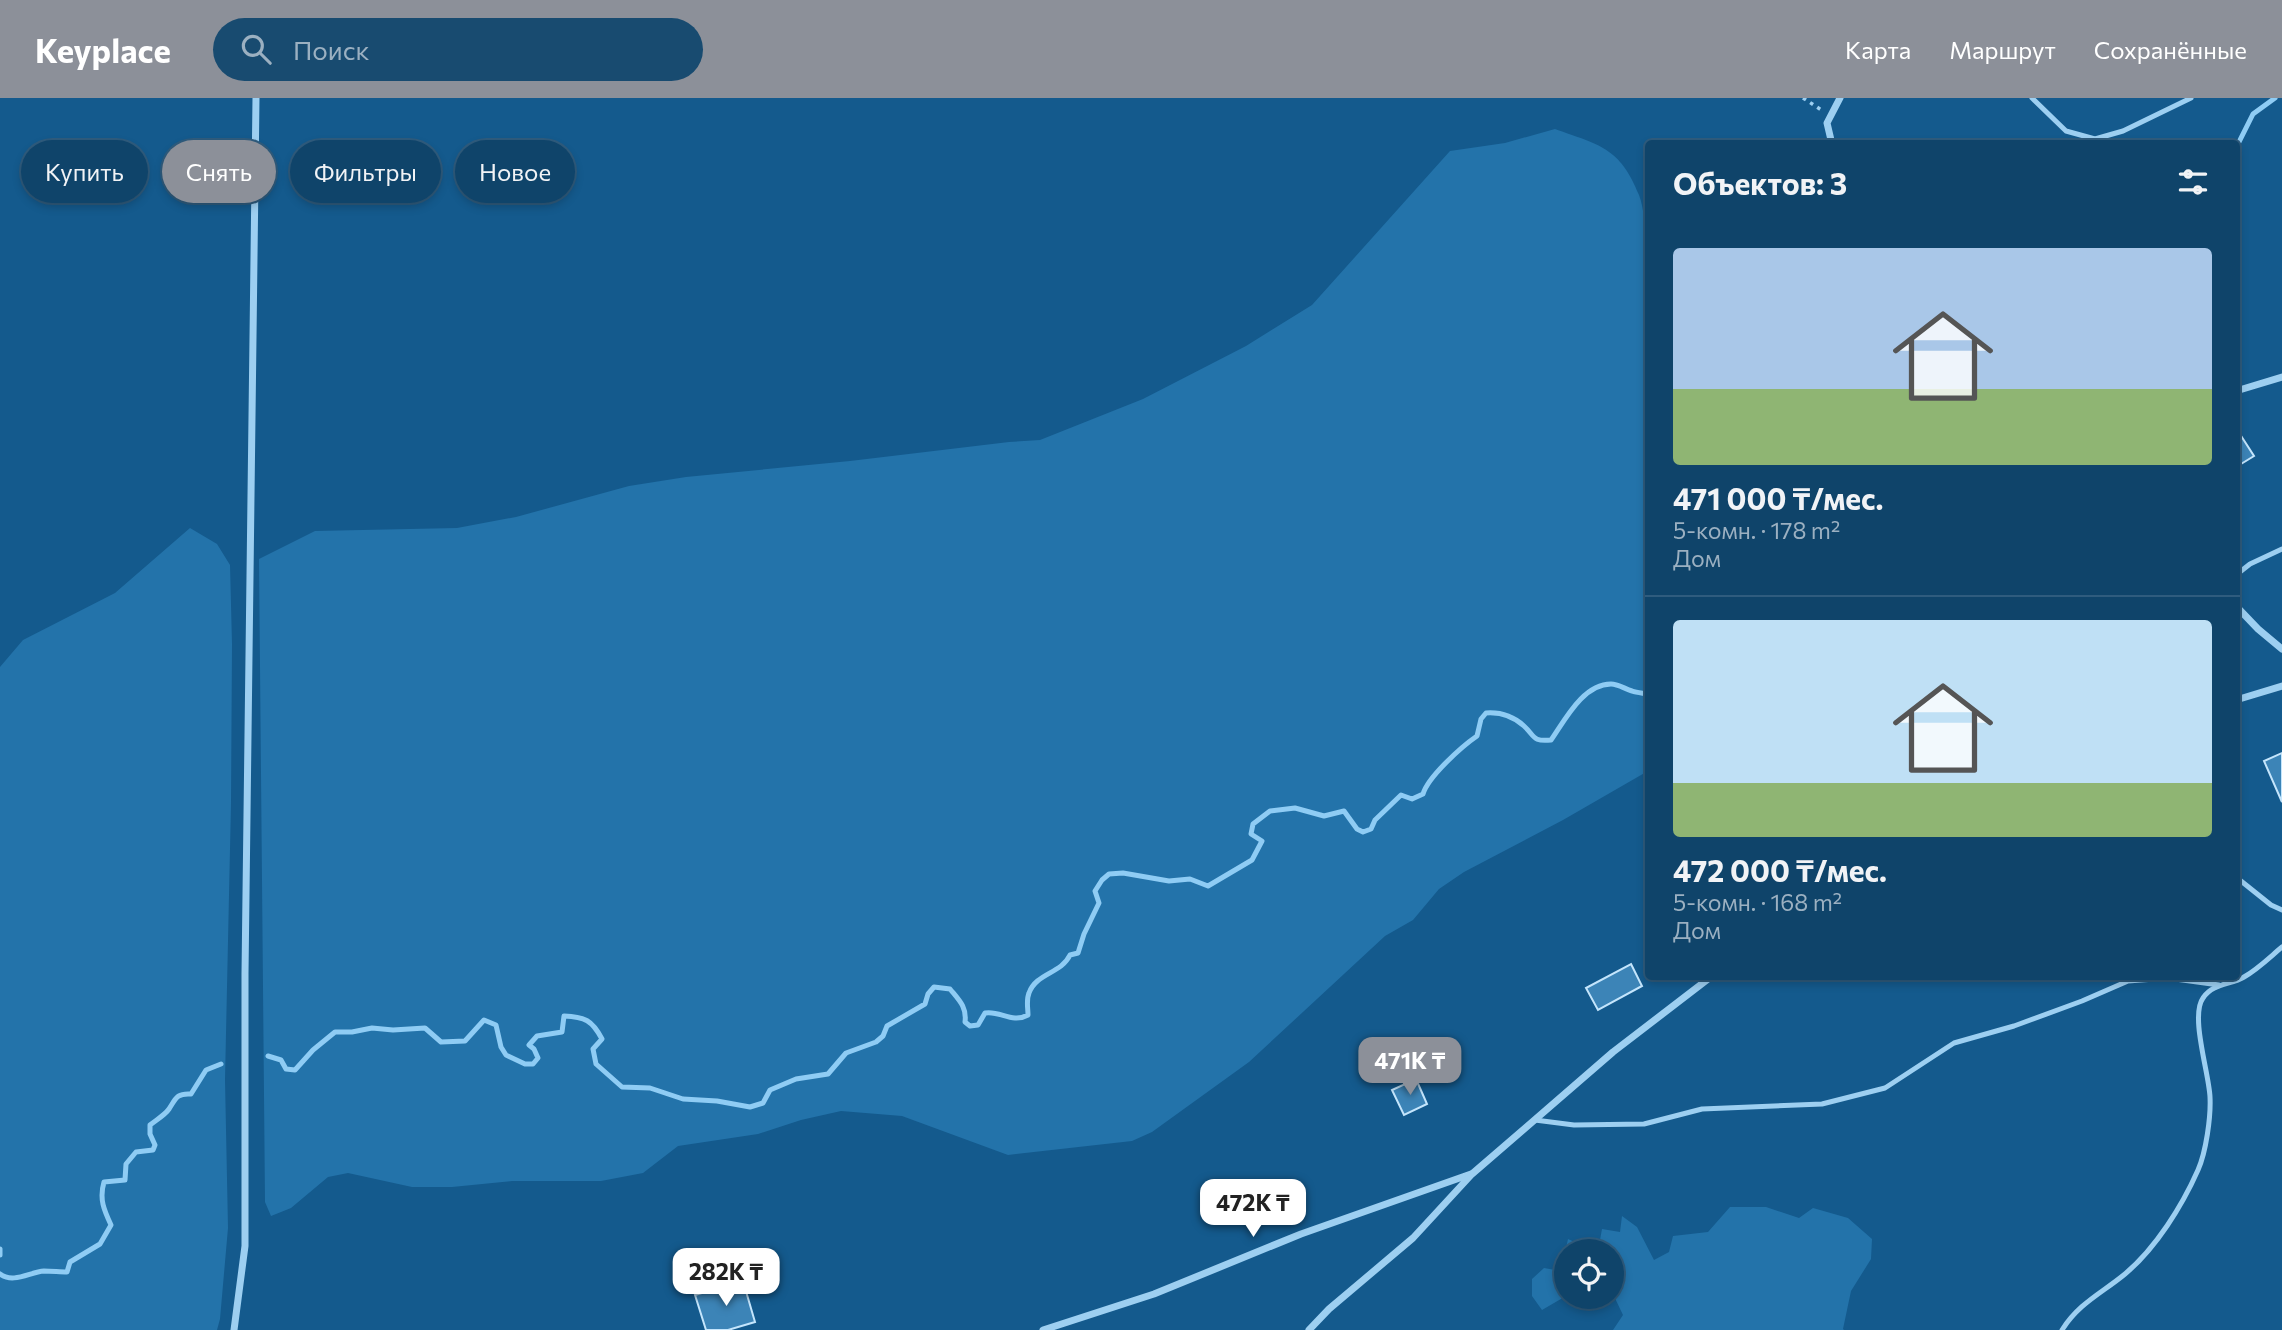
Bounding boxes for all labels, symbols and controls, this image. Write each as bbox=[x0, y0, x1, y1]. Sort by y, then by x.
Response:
search box bbox=[213, 18, 703, 81]
text: Keyplace bbox=[35, 29, 171, 70]
icon: search bbox=[237, 30, 275, 68]
text: Поиск bbox=[293, 34, 370, 65]
text: Карта bbox=[1845, 35, 1911, 64]
text: Маршрут bbox=[1949, 35, 2056, 64]
text: Сохранённые bbox=[2094, 35, 2247, 64]
chip: Купить bbox=[21, 140, 148, 203]
chip: Снять bbox=[162, 140, 276, 203]
chip: Фильтры bbox=[290, 140, 441, 203]
chip: Новое bbox=[455, 140, 575, 203]
icon: filters bbox=[2174, 163, 2212, 201]
text: Объектов: 3 bbox=[1673, 164, 1847, 201]
icon: home bbox=[1880, 293, 2006, 419]
text: 471 000 ₸/мес. bbox=[1673, 479, 1883, 516]
text: 5-комн. · 178 m² bbox=[1673, 516, 1840, 544]
text: Дом bbox=[1673, 544, 1721, 572]
icon: home bbox=[1880, 665, 2006, 791]
text: 472 000 ₸/мес. bbox=[1673, 851, 1887, 888]
text: 5-комн. · 168 m² bbox=[1673, 888, 1842, 916]
text: Дом bbox=[1673, 916, 1721, 944]
pin: 471K ₸ bbox=[1353, 1038, 1467, 1097]
text: 471K ₸ bbox=[1374, 1046, 1446, 1074]
pin: 472K ₸ bbox=[1196, 1180, 1310, 1239]
text: 472K ₸ bbox=[1216, 1188, 1290, 1216]
map controls bbox=[1554, 1239, 1624, 1309]
button: locate bbox=[1554, 1239, 1624, 1309]
pin: 282K ₸ bbox=[669, 1248, 783, 1308]
text: 282K ₸ bbox=[689, 1257, 763, 1285]

